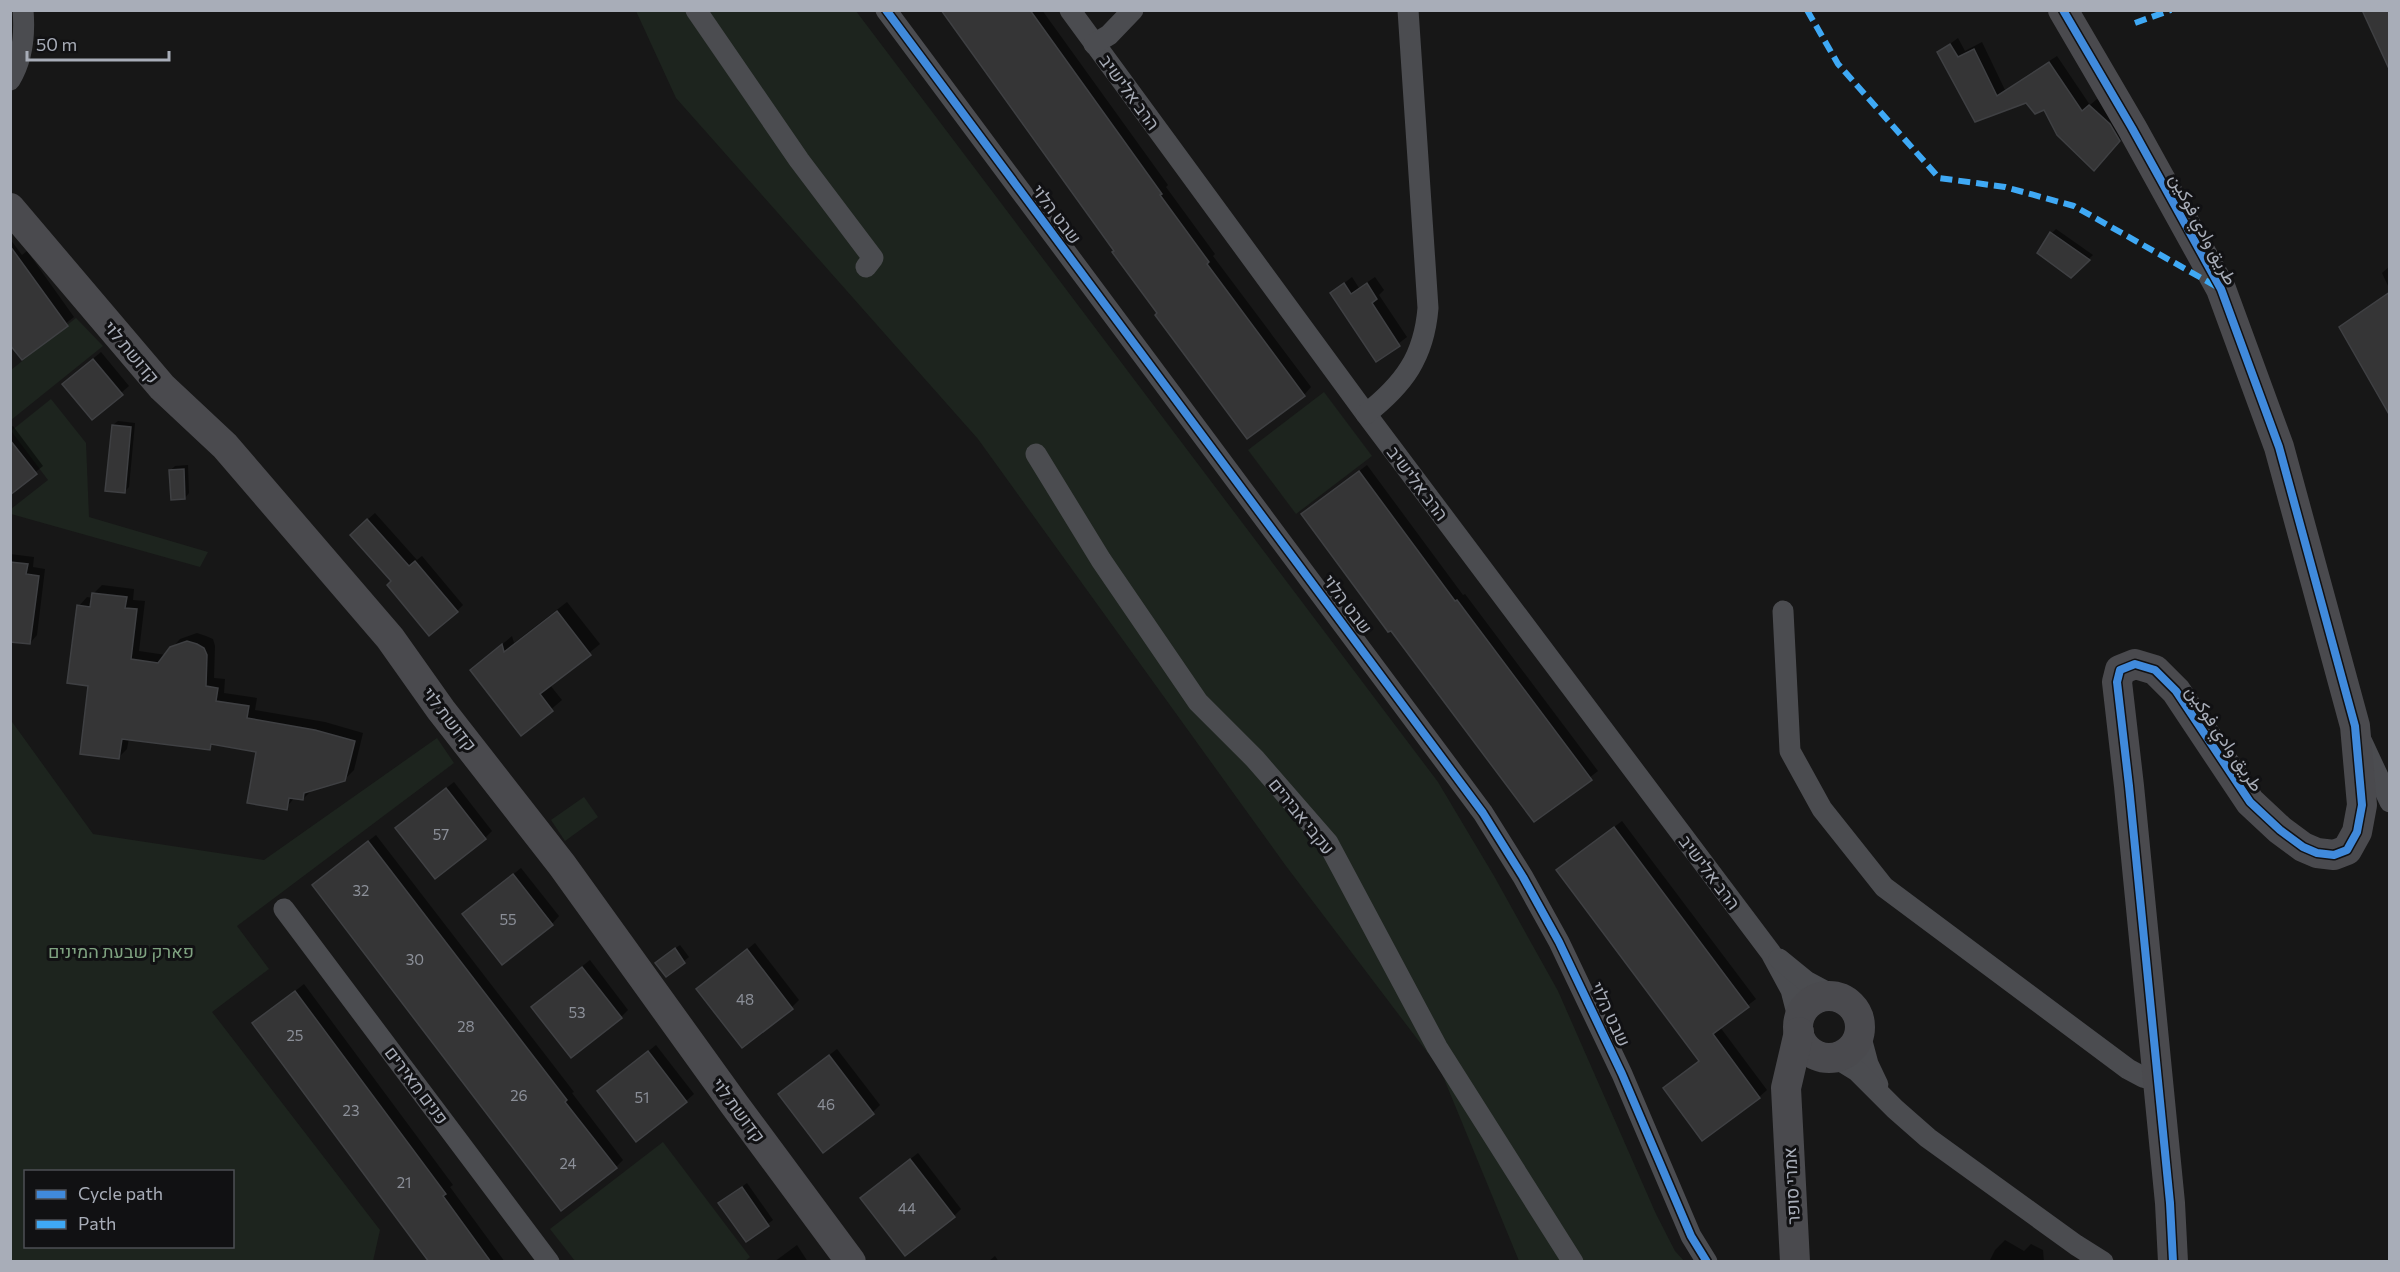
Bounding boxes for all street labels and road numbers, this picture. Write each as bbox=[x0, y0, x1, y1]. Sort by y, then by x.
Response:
street label: הרב אלישיב bbox=[1095, 50, 1165, 134]
street label: طريق وادي فوکين bbox=[2161, 170, 2243, 291]
street label: שבט הלוי bbox=[1027, 180, 1087, 248]
street label: קדושת לוי bbox=[100, 316, 164, 388]
street label: הרב אלישיב bbox=[1383, 441, 1453, 525]
street label: שבט הלוי bbox=[1318, 570, 1378, 638]
street label: طريق وادي فوکين bbox=[2177, 681, 2268, 798]
street label: קדושת לוי bbox=[418, 683, 482, 755]
street label: עקבי אבירים bbox=[1264, 773, 1340, 859]
street label: הרב אלישיב bbox=[1675, 830, 1745, 914]
street label: שבט הלוי bbox=[1586, 978, 1636, 1050]
street label: פנים מאירים bbox=[380, 1042, 454, 1128]
street label: קדושת לוי bbox=[708, 1073, 770, 1147]
street label: אמרי סופר bbox=[1778, 1147, 1804, 1225]

